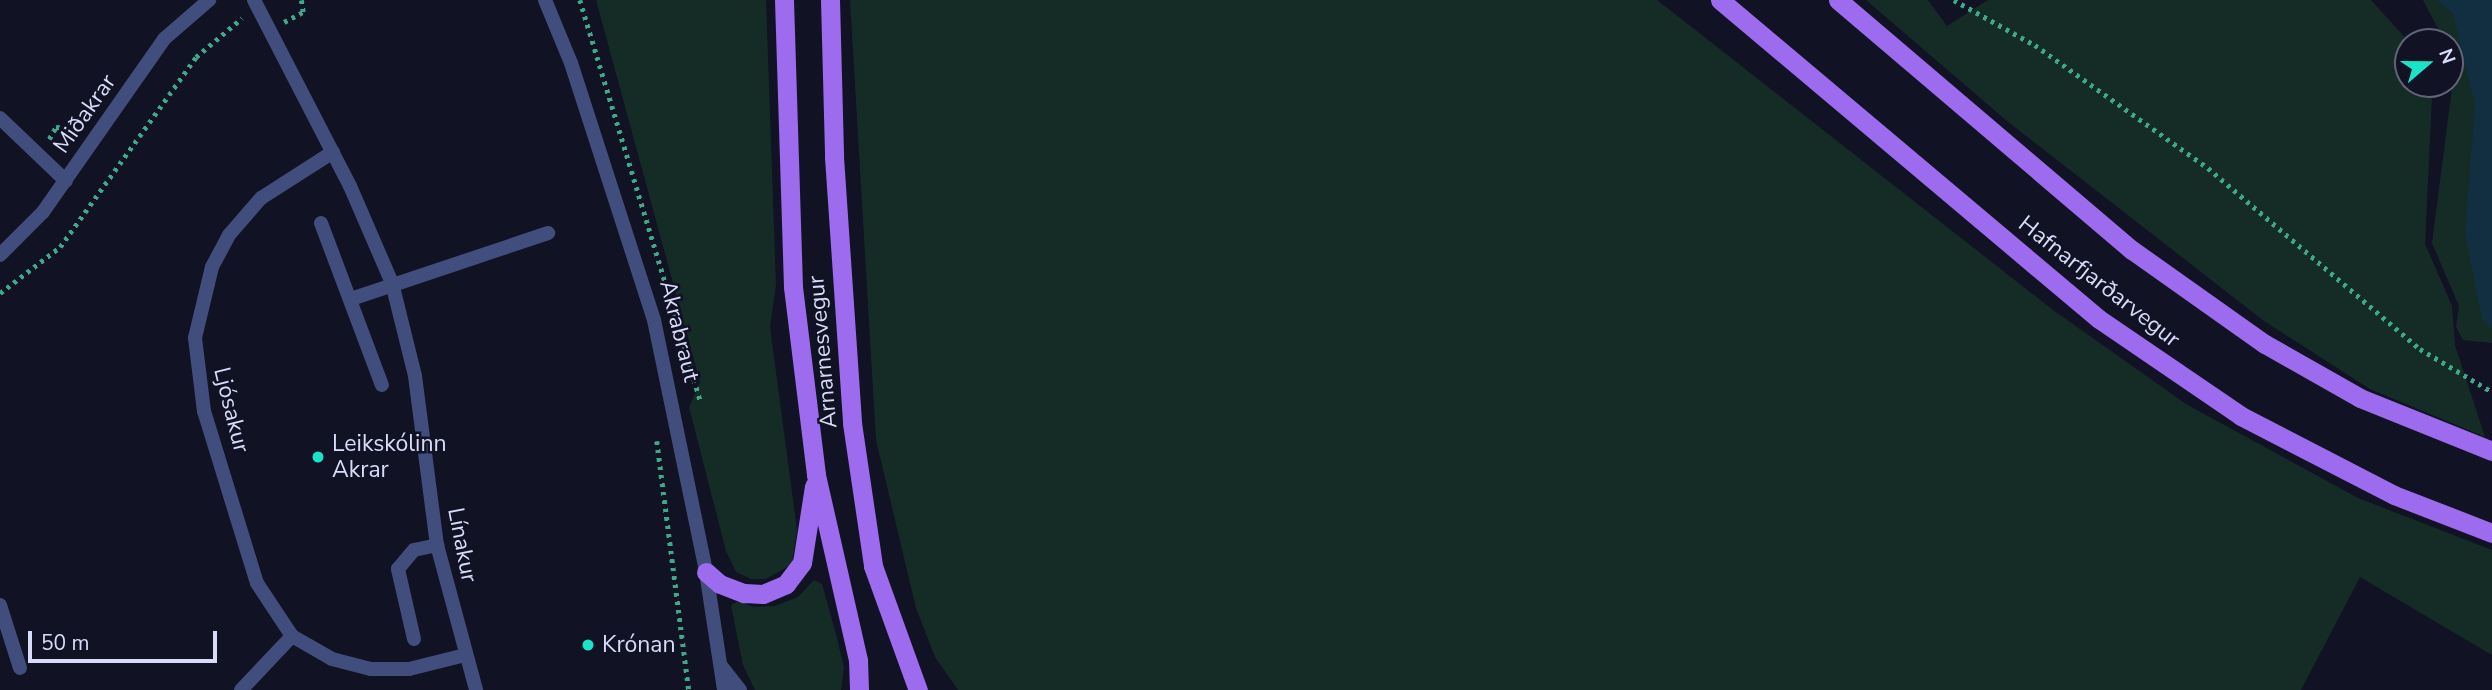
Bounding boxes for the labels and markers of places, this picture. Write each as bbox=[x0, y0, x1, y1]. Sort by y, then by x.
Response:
place label: Leikskólinn Akrar bbox=[332, 430, 447, 484]
marker: Leikskólinn Akrar bbox=[310, 449, 326, 465]
place label: Krónan bbox=[602, 631, 676, 659]
marker: Krónan bbox=[580, 637, 596, 653]

